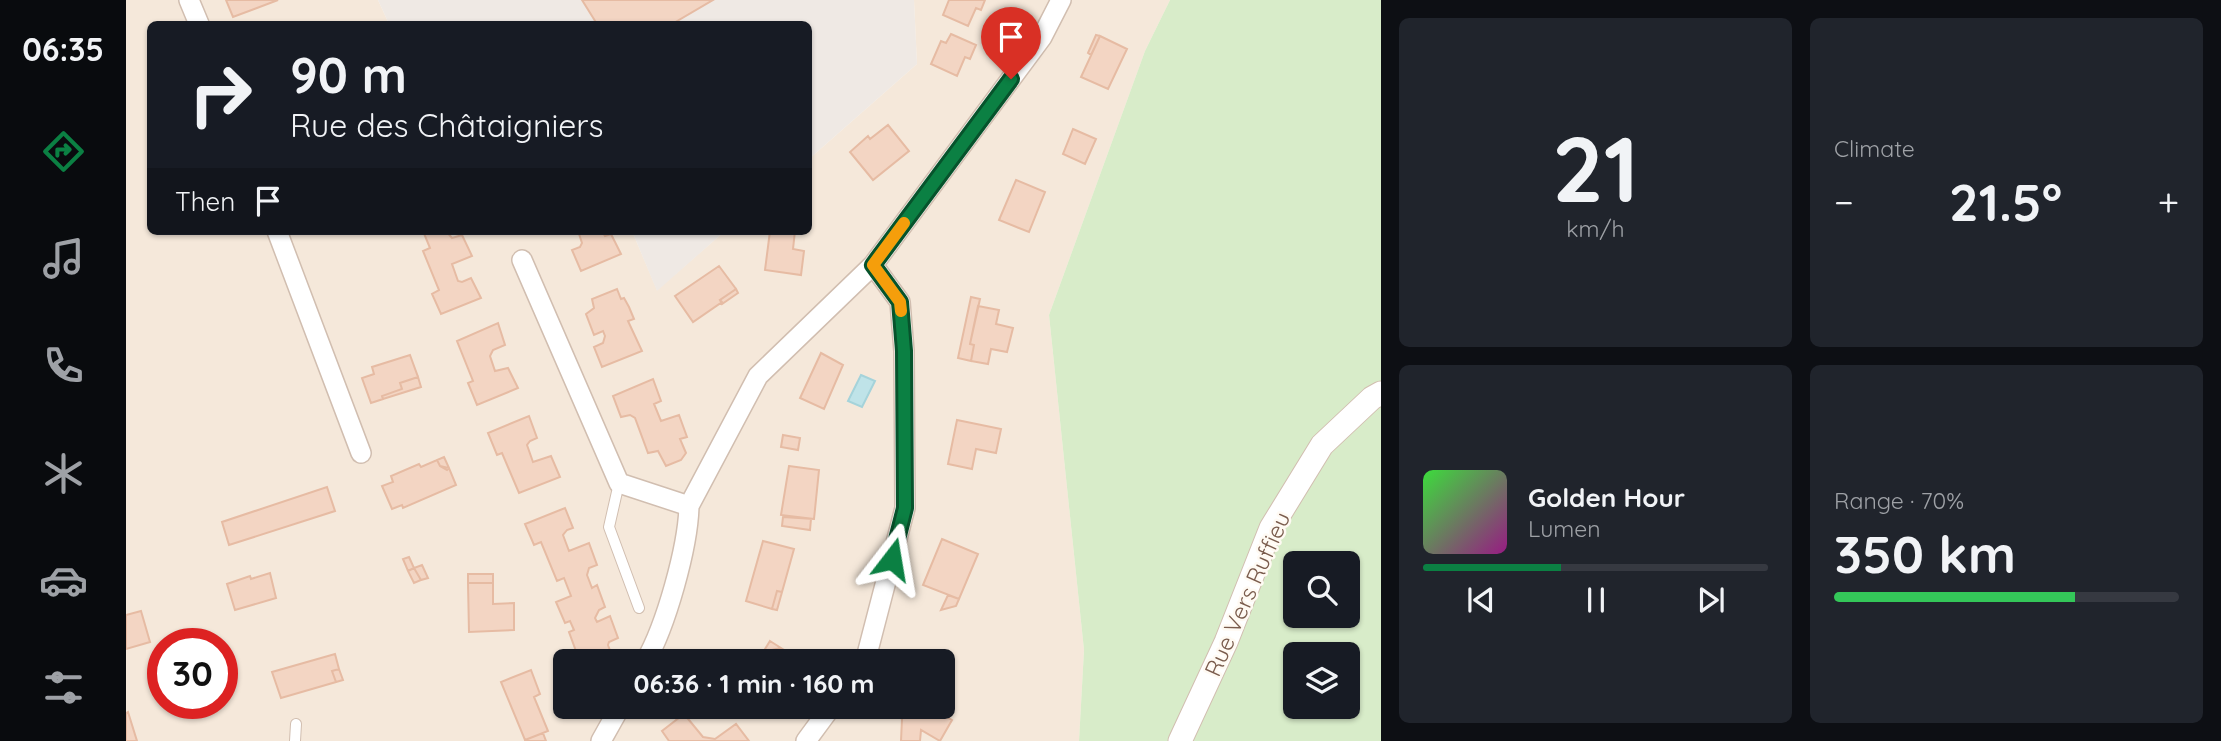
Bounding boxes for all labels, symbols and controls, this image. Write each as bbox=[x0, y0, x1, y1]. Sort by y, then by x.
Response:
pin bbox=[981, 7, 1041, 79]
icon: arrive bbox=[992, 18, 1030, 56]
text: 06:35 bbox=[22, 29, 104, 69]
text: 90 m bbox=[290, 44, 407, 105]
icon: right bbox=[175, 49, 266, 140]
text: Rue des Châtaigniers bbox=[290, 105, 604, 145]
text: 21 bbox=[1552, 111, 1639, 225]
icon: directions bbox=[39, 127, 88, 176]
text: Climate bbox=[1834, 134, 1915, 163]
text: 21.5° bbox=[1949, 169, 2062, 234]
text: − bbox=[1834, 178, 1854, 226]
text: + bbox=[2158, 178, 2179, 226]
icon: arrive bbox=[249, 182, 287, 220]
text: Then bbox=[175, 185, 235, 218]
text: km/h bbox=[1566, 214, 1625, 243]
icon: music bbox=[39, 234, 88, 283]
icon: phone bbox=[39, 341, 88, 390]
icon: climate bbox=[39, 449, 88, 498]
text: Golden Hour bbox=[1528, 481, 1685, 514]
text: Range · 70% bbox=[1834, 486, 1964, 515]
street label: Rue Vers Ruffieu bbox=[1198, 507, 1296, 681]
text: Lumen bbox=[1528, 514, 1601, 543]
text: 350 km bbox=[1834, 521, 2016, 586]
position arrow bbox=[855, 522, 929, 596]
map controls bbox=[1283, 551, 1360, 719]
button: search bbox=[1283, 551, 1360, 628]
icon: car bbox=[39, 556, 88, 605]
icon: previous bbox=[1462, 581, 1500, 619]
icon: pause bbox=[1577, 581, 1615, 619]
icon: next bbox=[1692, 581, 1730, 619]
speed limit sign: 30 bbox=[147, 628, 238, 719]
button: layers bbox=[1283, 642, 1360, 719]
icon: filters bbox=[39, 663, 88, 712]
text: 06:36 · 1 min · 160 m bbox=[633, 667, 875, 700]

